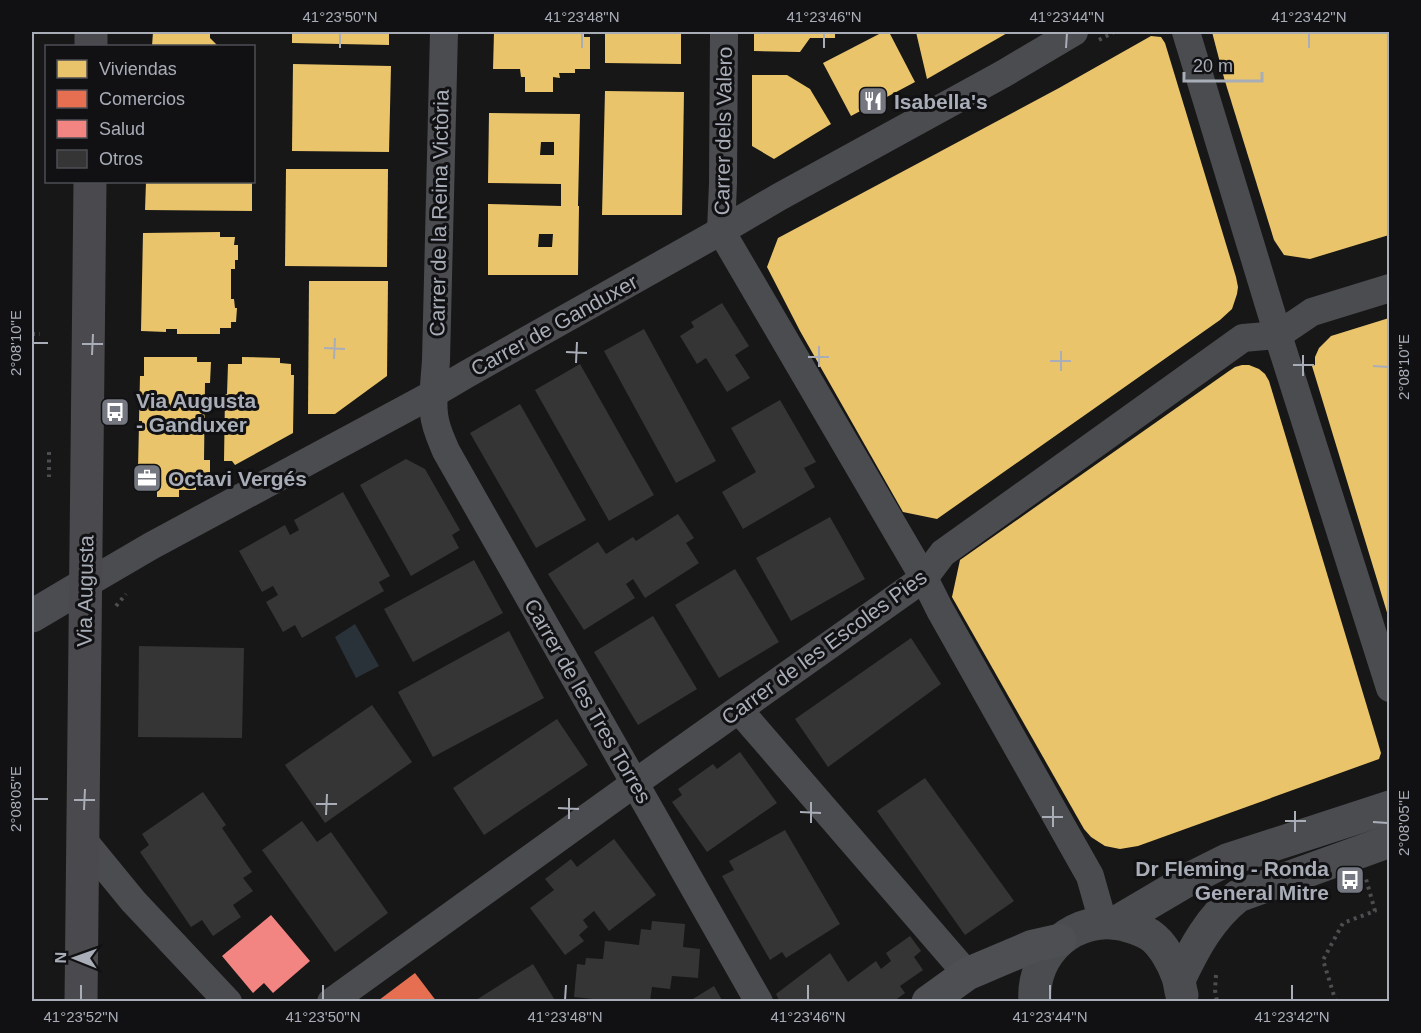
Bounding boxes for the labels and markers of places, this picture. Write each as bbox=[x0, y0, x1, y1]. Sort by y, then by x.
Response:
restaurant icon: Isabella's bbox=[857, 85, 889, 117]
place label: Isabella's bbox=[894, 90, 988, 113]
place label: Via Augusta - Ganduxer bbox=[136, 389, 257, 436]
bus stop icon: Via Augusta - Ganduxer bbox=[99, 396, 131, 428]
office icon: Octavi Vergés bbox=[131, 462, 163, 494]
place label: Octavi Vergés bbox=[168, 467, 307, 490]
place label: Dr Fleming - Ronda General Mitre bbox=[1135, 857, 1329, 904]
bus stop icon: Dr Fleming - Ronda General Mitre bbox=[1334, 864, 1366, 896]

